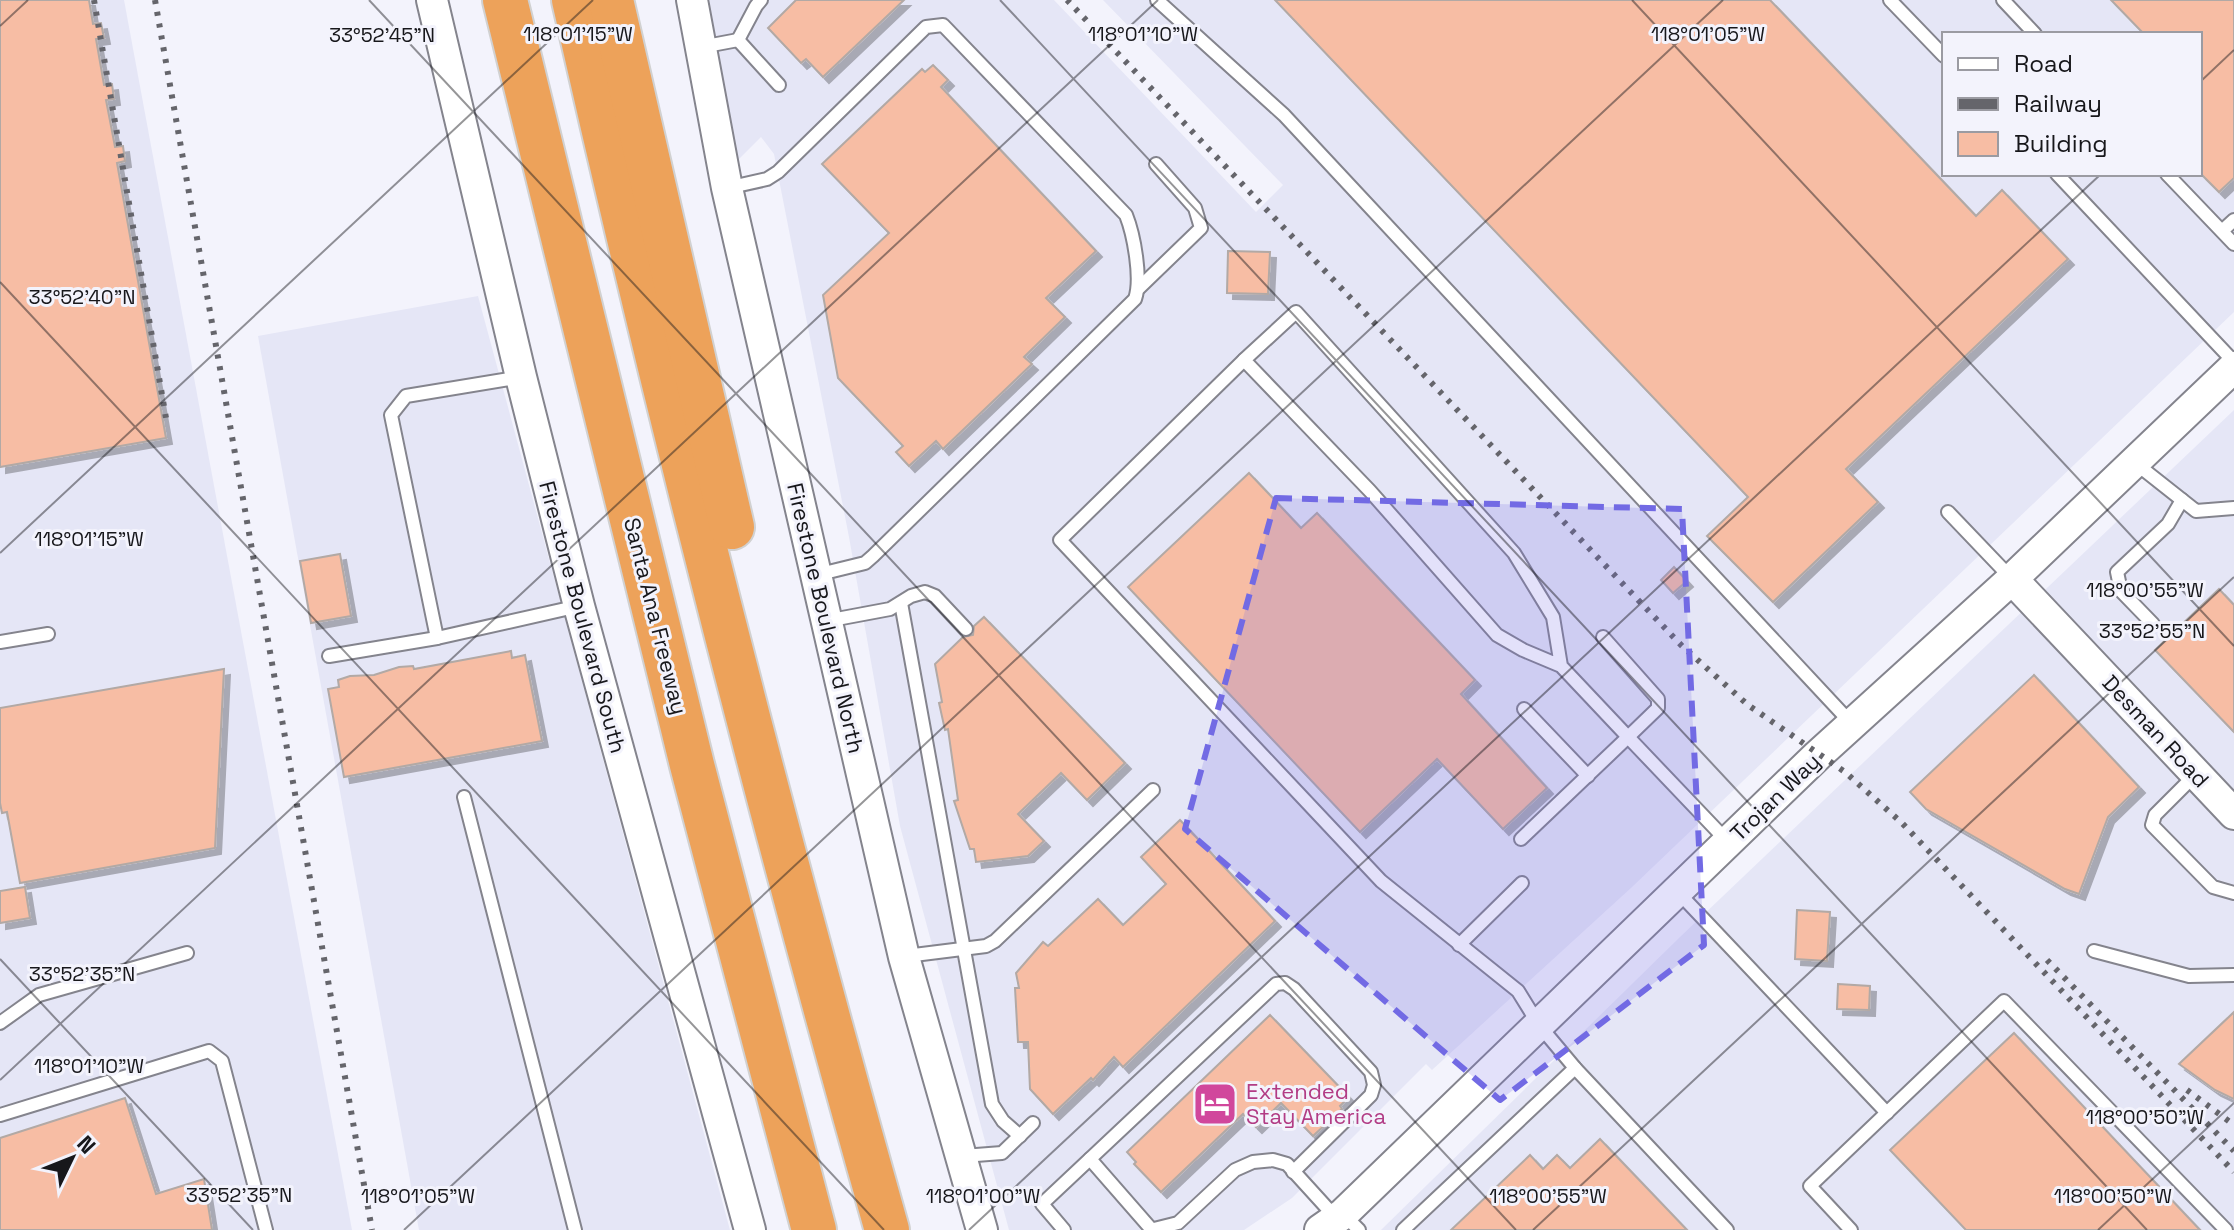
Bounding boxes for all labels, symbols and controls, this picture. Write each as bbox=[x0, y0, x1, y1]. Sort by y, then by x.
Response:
text: 118°01'15"W bbox=[523, 21, 633, 47]
text: 118°01'10"W bbox=[1088, 21, 1198, 47]
text: 118°01'05"W bbox=[1651, 21, 1765, 47]
text: 33°52'45"N bbox=[329, 22, 435, 48]
legend bbox=[1942, 32, 2202, 176]
text: Road bbox=[2014, 48, 2073, 79]
text: Railway bbox=[2014, 88, 2102, 119]
text: Building bbox=[2014, 128, 2108, 159]
text: 33°52'40"N bbox=[29, 284, 135, 310]
street label: Firestone Boulevard South bbox=[533, 478, 633, 756]
street label: Firestone Boulevard North bbox=[781, 480, 871, 756]
street label: Santa Ana Freeway bbox=[618, 515, 694, 717]
text: 118°01'15"W bbox=[34, 526, 144, 552]
text: 118°00'55"W bbox=[2086, 577, 2204, 603]
text: 33°52'55"N bbox=[2099, 618, 2205, 644]
street label: Desman Road bbox=[2097, 669, 2215, 793]
street label: Trojan Way bbox=[1724, 747, 1826, 847]
text: 33°52'35"N bbox=[29, 961, 135, 987]
text: 118°01'10"W bbox=[34, 1053, 144, 1079]
place label: Extended Stay America bbox=[1246, 1077, 1386, 1130]
hotel icon: Extended Stay America bbox=[1191, 1080, 1239, 1128]
text: 118°00'50"W bbox=[2086, 1104, 2204, 1130]
north arrow bbox=[32, 1118, 112, 1198]
text: N bbox=[71, 1129, 102, 1159]
text: 33°52'35"N bbox=[186, 1182, 292, 1208]
text: 118°01'05"W bbox=[361, 1183, 475, 1209]
text: 118°01'00"W bbox=[926, 1183, 1040, 1209]
text: 118°00'55"W bbox=[1489, 1183, 1607, 1209]
text: 118°00'50"W bbox=[2054, 1183, 2172, 1209]

